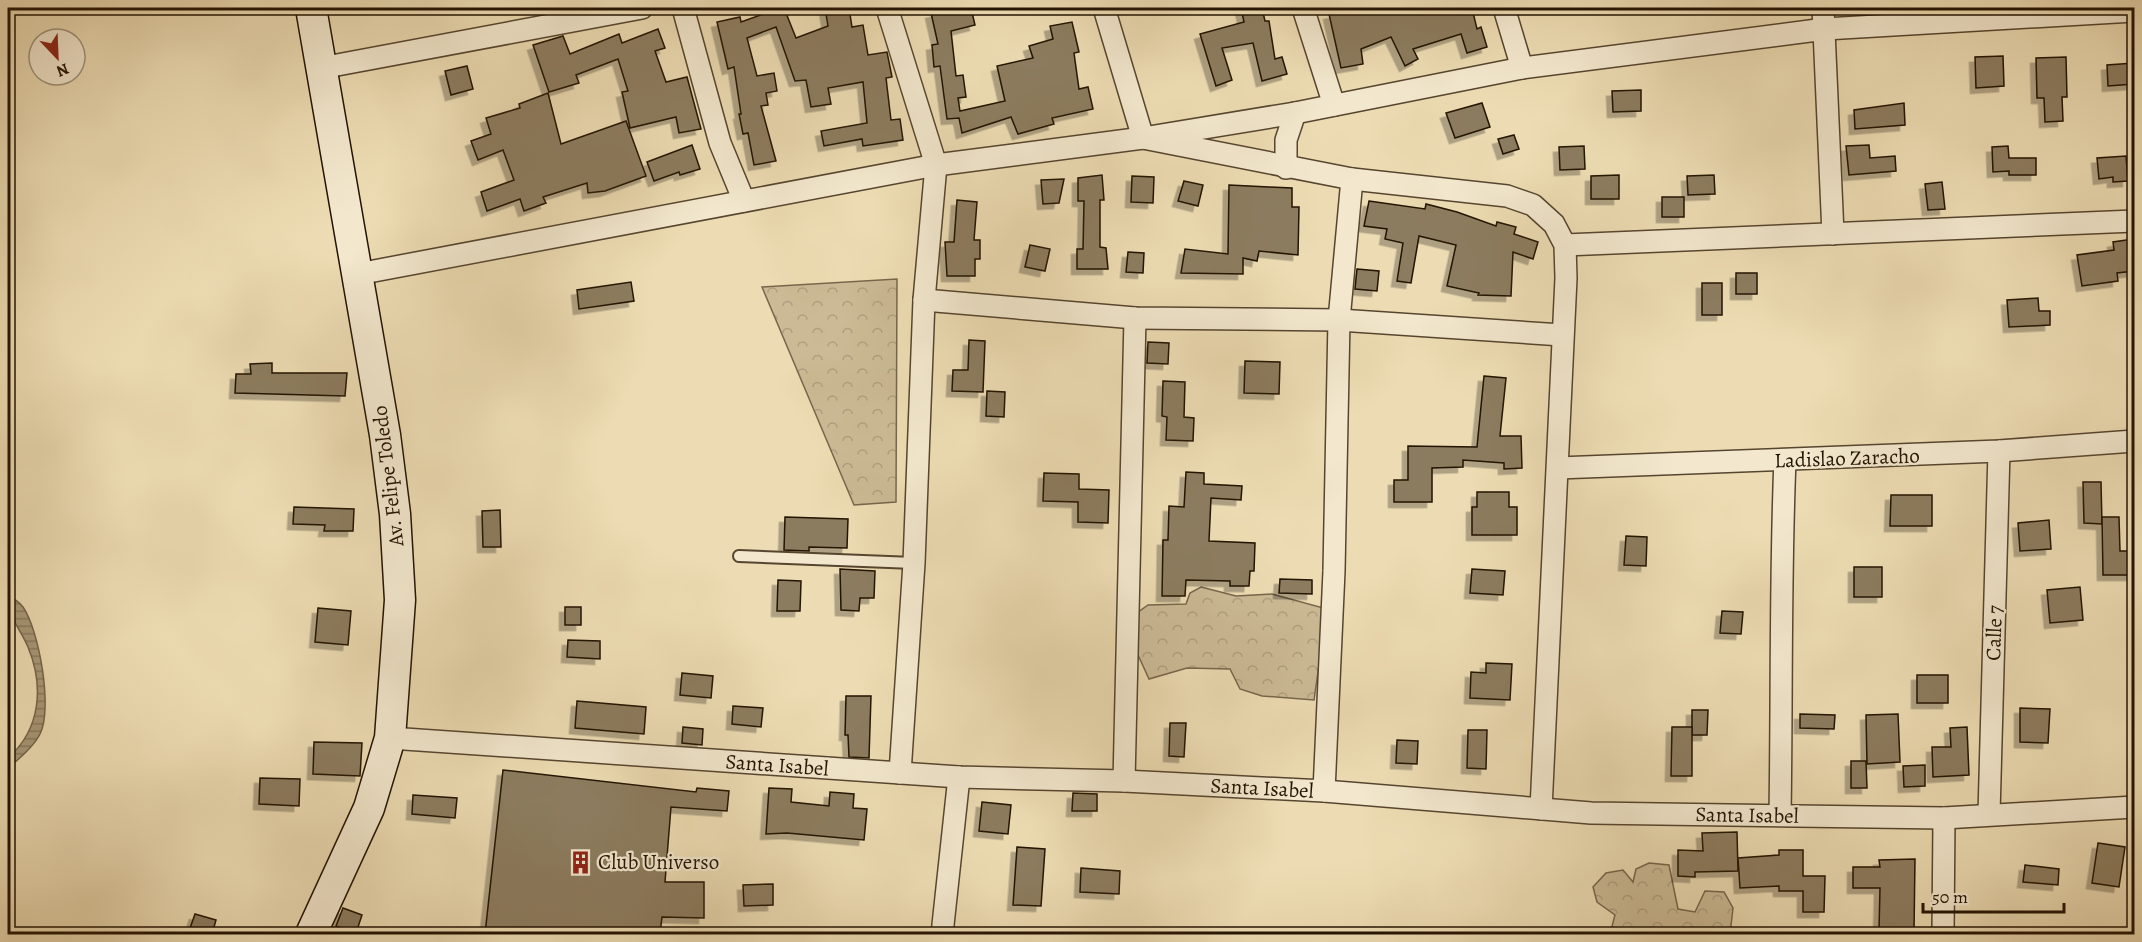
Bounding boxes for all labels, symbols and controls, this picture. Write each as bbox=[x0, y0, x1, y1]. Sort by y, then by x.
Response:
north arrow bbox=[27, 27, 87, 87]
text: N bbox=[52, 57, 72, 82]
street label: Av. Felipe Toledo bbox=[365, 404, 411, 549]
street label: Ladislao Zaracho bbox=[1774, 441, 1920, 475]
street label: Calle 7 bbox=[1979, 605, 2009, 661]
street label: Santa Isabel bbox=[724, 747, 830, 783]
street label: Santa Isabel bbox=[1210, 771, 1314, 805]
street label: Santa Isabel bbox=[1695, 800, 1799, 830]
place label: Club Universo bbox=[598, 848, 719, 876]
building icon: Club Universo bbox=[567, 849, 593, 875]
scale bar bbox=[1923, 876, 2064, 914]
text: 50 m bbox=[1932, 885, 1968, 909]

